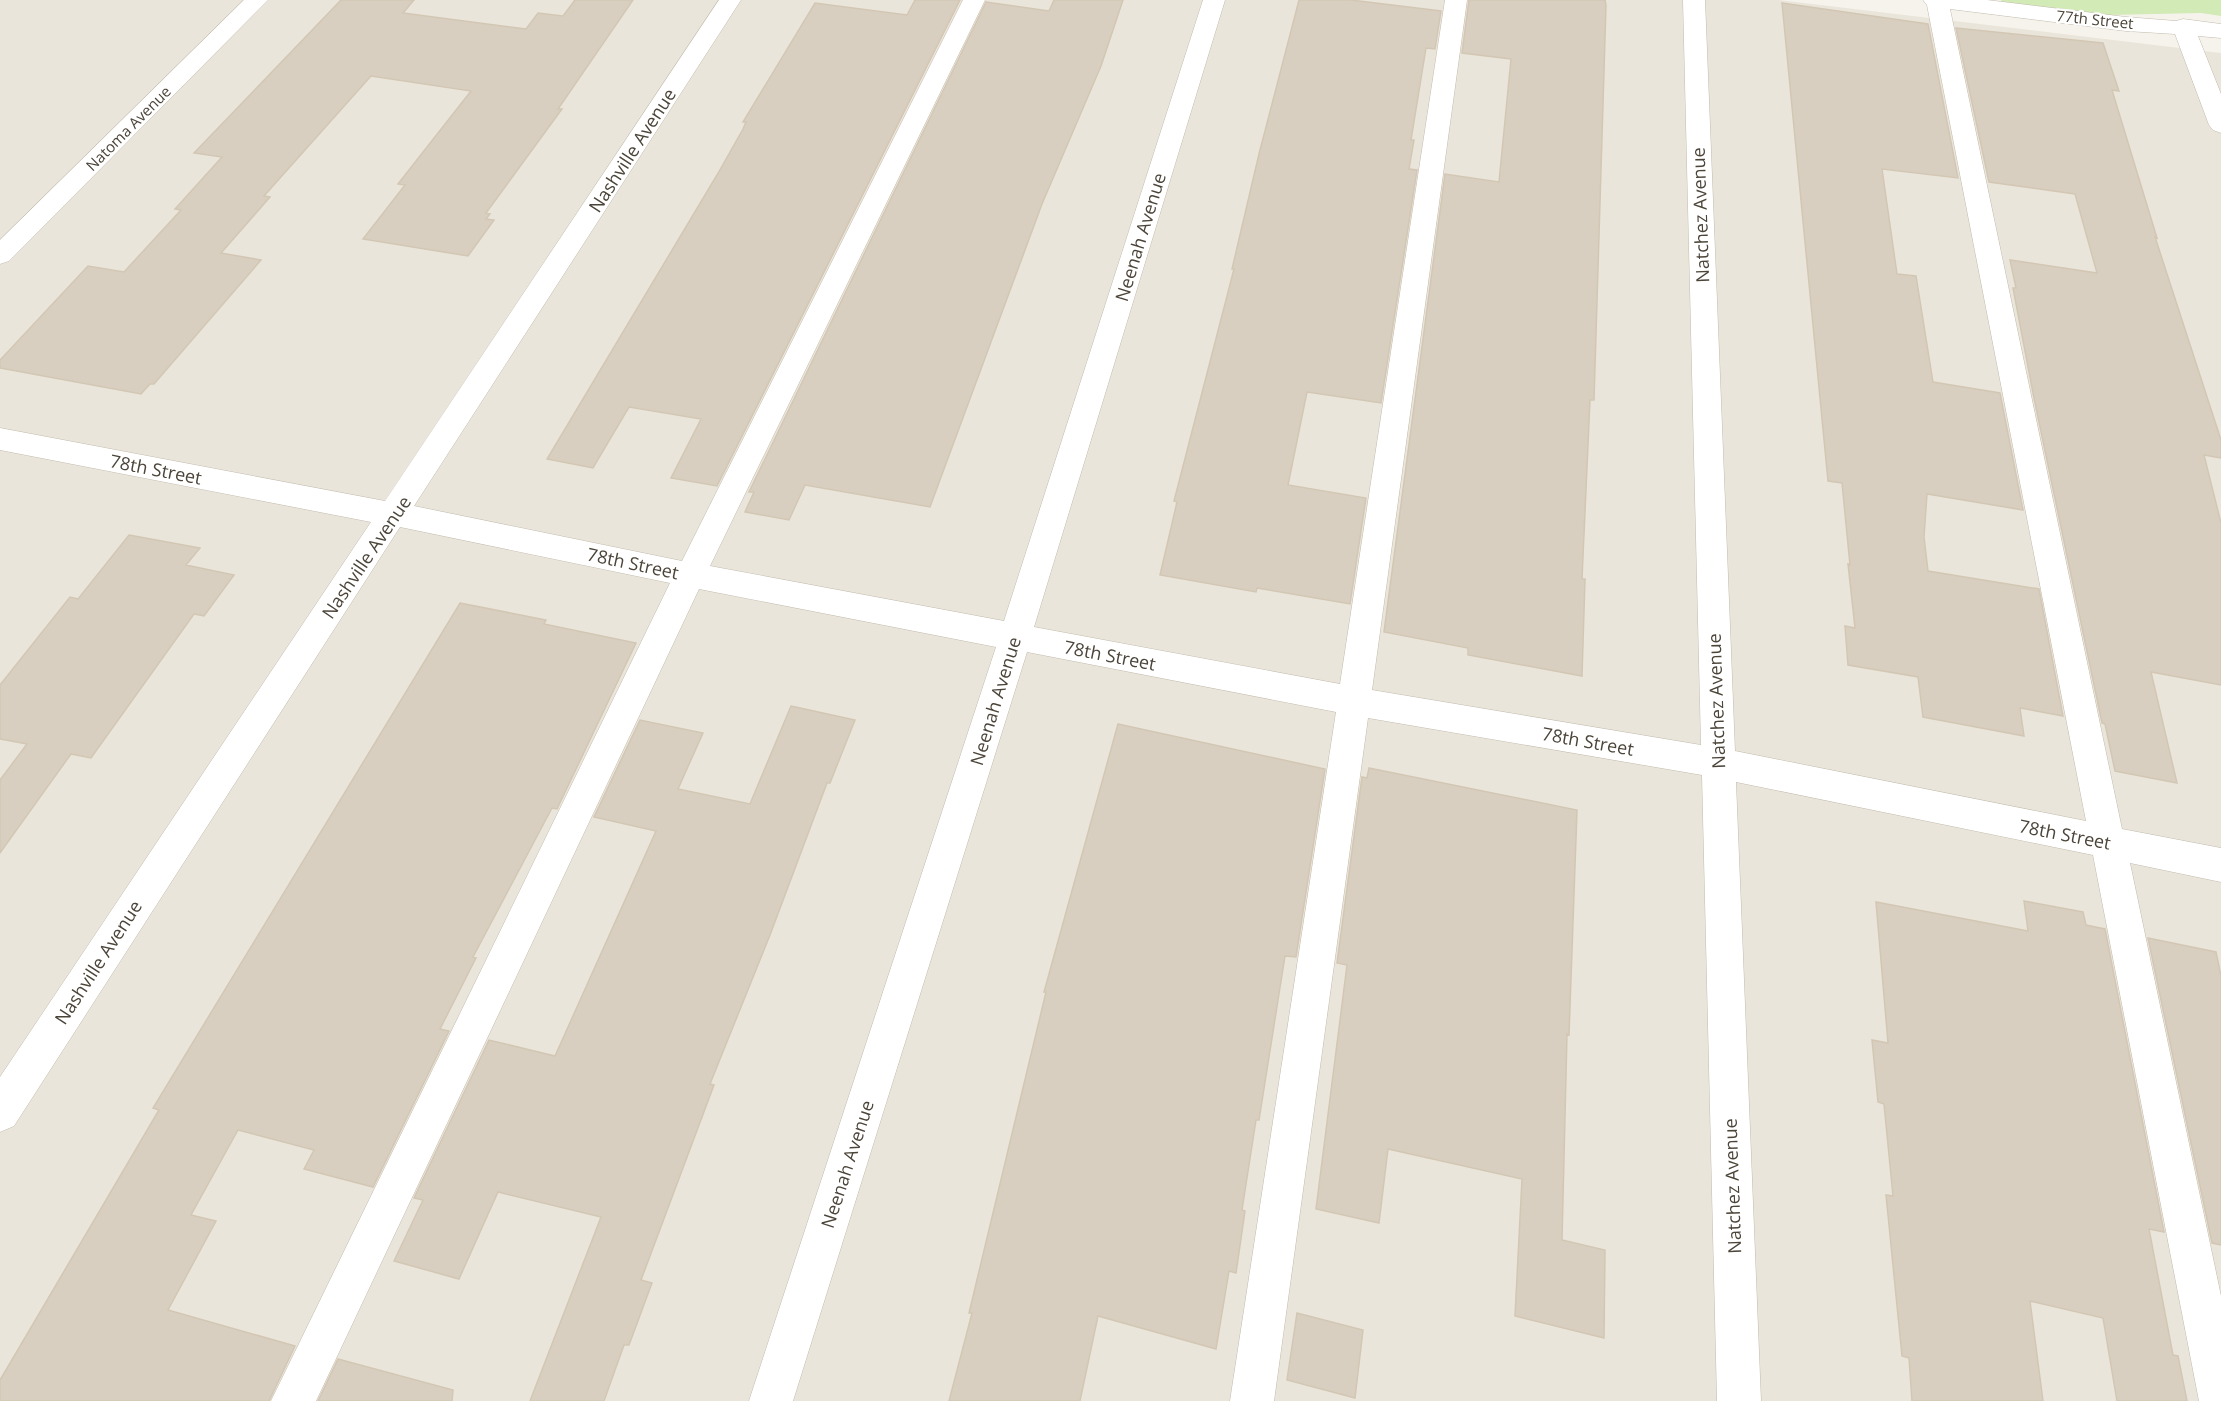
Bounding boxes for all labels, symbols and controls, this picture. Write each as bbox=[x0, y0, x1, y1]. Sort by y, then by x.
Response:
street label: 77th Street bbox=[2055, 5, 2135, 33]
street label: Natoma Avenue bbox=[81, 81, 175, 175]
street label: Nashville Avenue bbox=[583, 83, 681, 217]
street label: Natchez Avenue bbox=[1686, 147, 1714, 283]
street label: Neenah Avenue bbox=[1109, 170, 1171, 304]
street label: 78th Street bbox=[108, 448, 204, 490]
street label: Nashville Avenue bbox=[316, 491, 416, 623]
street label: 78th Street bbox=[585, 542, 681, 584]
street label: Natchez Avenue bbox=[1702, 633, 1730, 769]
street label: Neenah Avenue bbox=[964, 634, 1026, 768]
street label: 78th Street bbox=[1062, 634, 1158, 676]
street label: 78th Street bbox=[1540, 721, 1636, 761]
street label: 78th Street bbox=[2017, 813, 2113, 855]
street label: Nashville Avenue bbox=[49, 895, 147, 1029]
street label: Neenah Avenue bbox=[815, 1097, 879, 1231]
street label: Natchez Avenue bbox=[1718, 1118, 1746, 1254]

